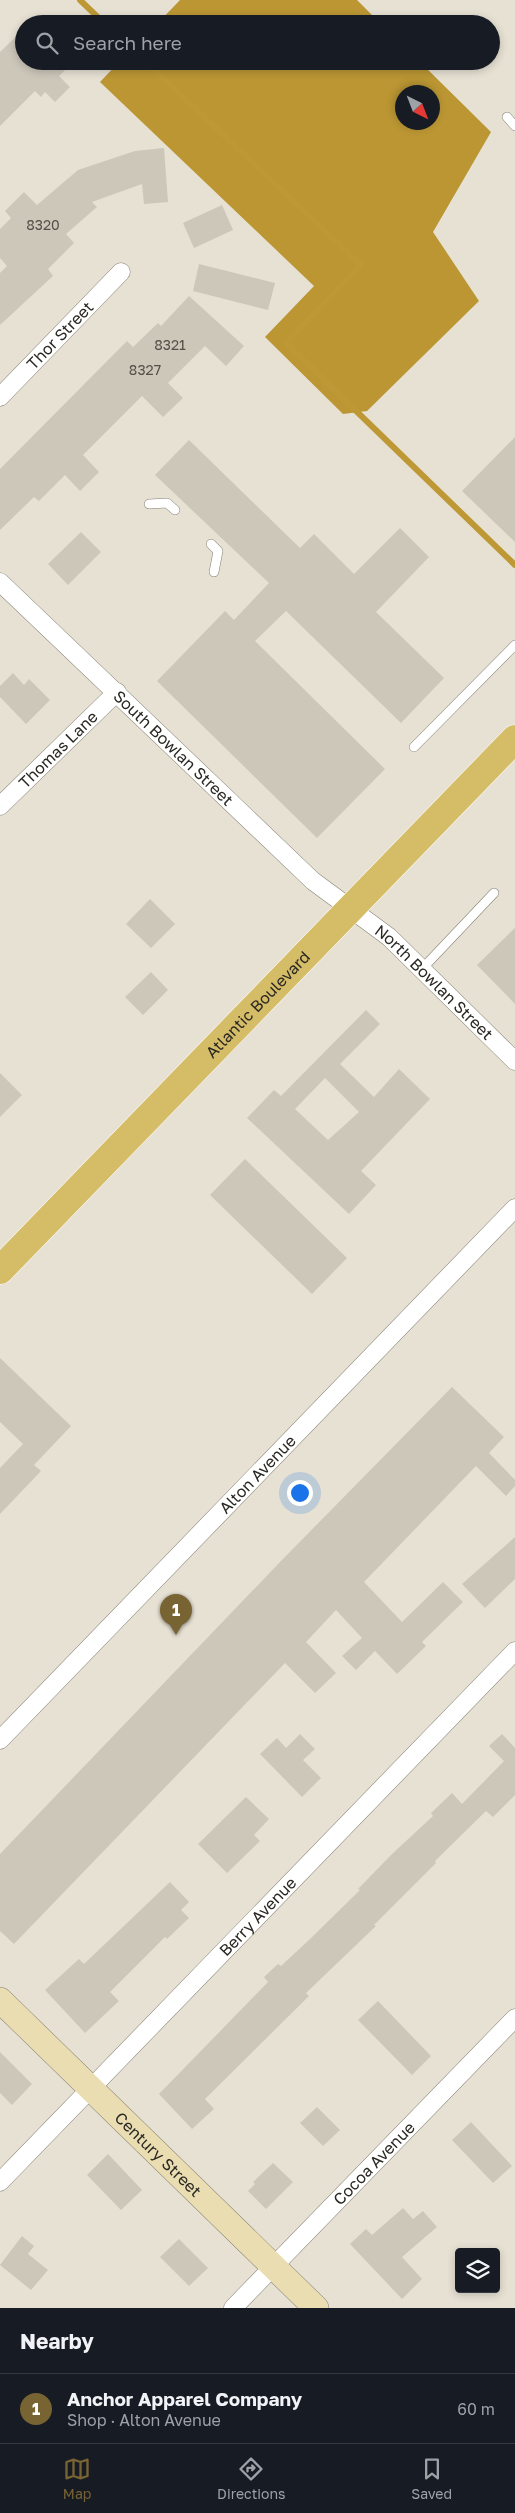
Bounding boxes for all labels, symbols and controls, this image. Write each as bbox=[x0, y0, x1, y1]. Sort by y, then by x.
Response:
search box bbox=[15, 15, 500, 70]
icon: search bbox=[33, 29, 61, 57]
text: Search here bbox=[73, 31, 182, 54]
north arrow bbox=[395, 85, 440, 130]
house number: 8320 bbox=[26, 216, 60, 233]
street label: Thor Street bbox=[22, 297, 97, 373]
house number: 8321 bbox=[154, 336, 186, 353]
house number: 8327 bbox=[129, 361, 161, 378]
street label: South Bowlan Street bbox=[109, 686, 238, 810]
street label: Thomas Lane bbox=[14, 707, 102, 792]
street label: North Bowlan Street bbox=[371, 920, 497, 1044]
street label: Atlantic Boulevard bbox=[201, 947, 314, 1062]
street label: Alton Avenue bbox=[215, 1431, 300, 1518]
your location bbox=[287, 1480, 313, 1506]
pin: 1 bbox=[160, 1594, 192, 1635]
street label: Berry Avenue bbox=[215, 1873, 300, 1960]
street label: Century Street bbox=[111, 2108, 206, 2201]
street label: Cocoa Avenue bbox=[329, 2117, 419, 2209]
map controls bbox=[455, 2248, 500, 2293]
button: layers bbox=[455, 2248, 500, 2293]
text: Nearby bbox=[20, 2328, 94, 2354]
text: Anchor Apparel Company bbox=[67, 2387, 302, 2410]
text: 1 bbox=[32, 2399, 40, 2419]
text: 60 m bbox=[457, 2399, 495, 2419]
text: Shop · Alton Avenue bbox=[67, 2410, 221, 2430]
tab: Map bbox=[63, 2455, 91, 2502]
tab: Directions bbox=[217, 2455, 286, 2502]
tab: Saved bbox=[411, 2455, 452, 2502]

